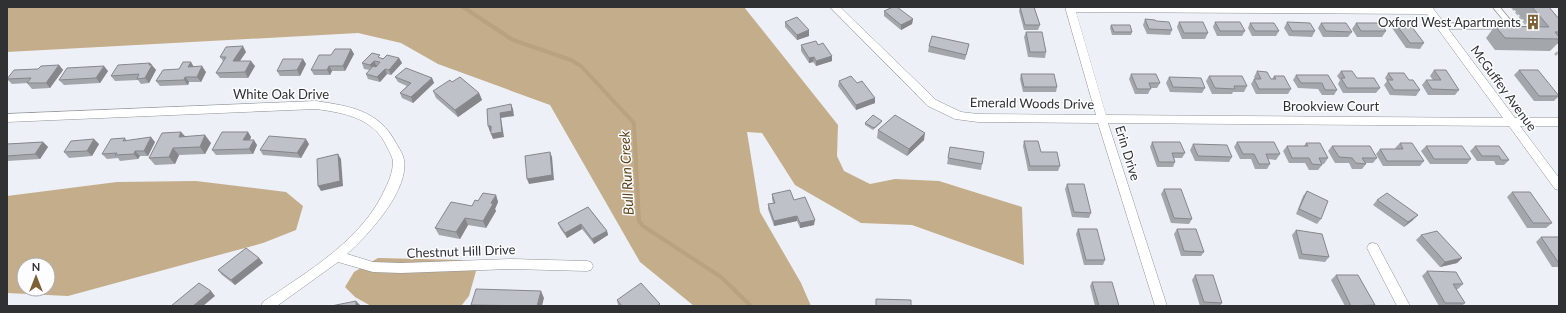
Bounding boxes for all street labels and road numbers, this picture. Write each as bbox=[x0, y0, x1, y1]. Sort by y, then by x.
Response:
street label: McGuffey Avenue bbox=[1468, 42, 1541, 134]
street label: White Oak Drive bbox=[233, 86, 329, 102]
street label: Emerald Woods Drive bbox=[970, 94, 1094, 112]
street label: Brookview Court bbox=[1283, 98, 1380, 114]
street label: Erin Drive bbox=[1112, 124, 1144, 183]
street label: Chestnut Hill Drive bbox=[406, 241, 516, 261]

